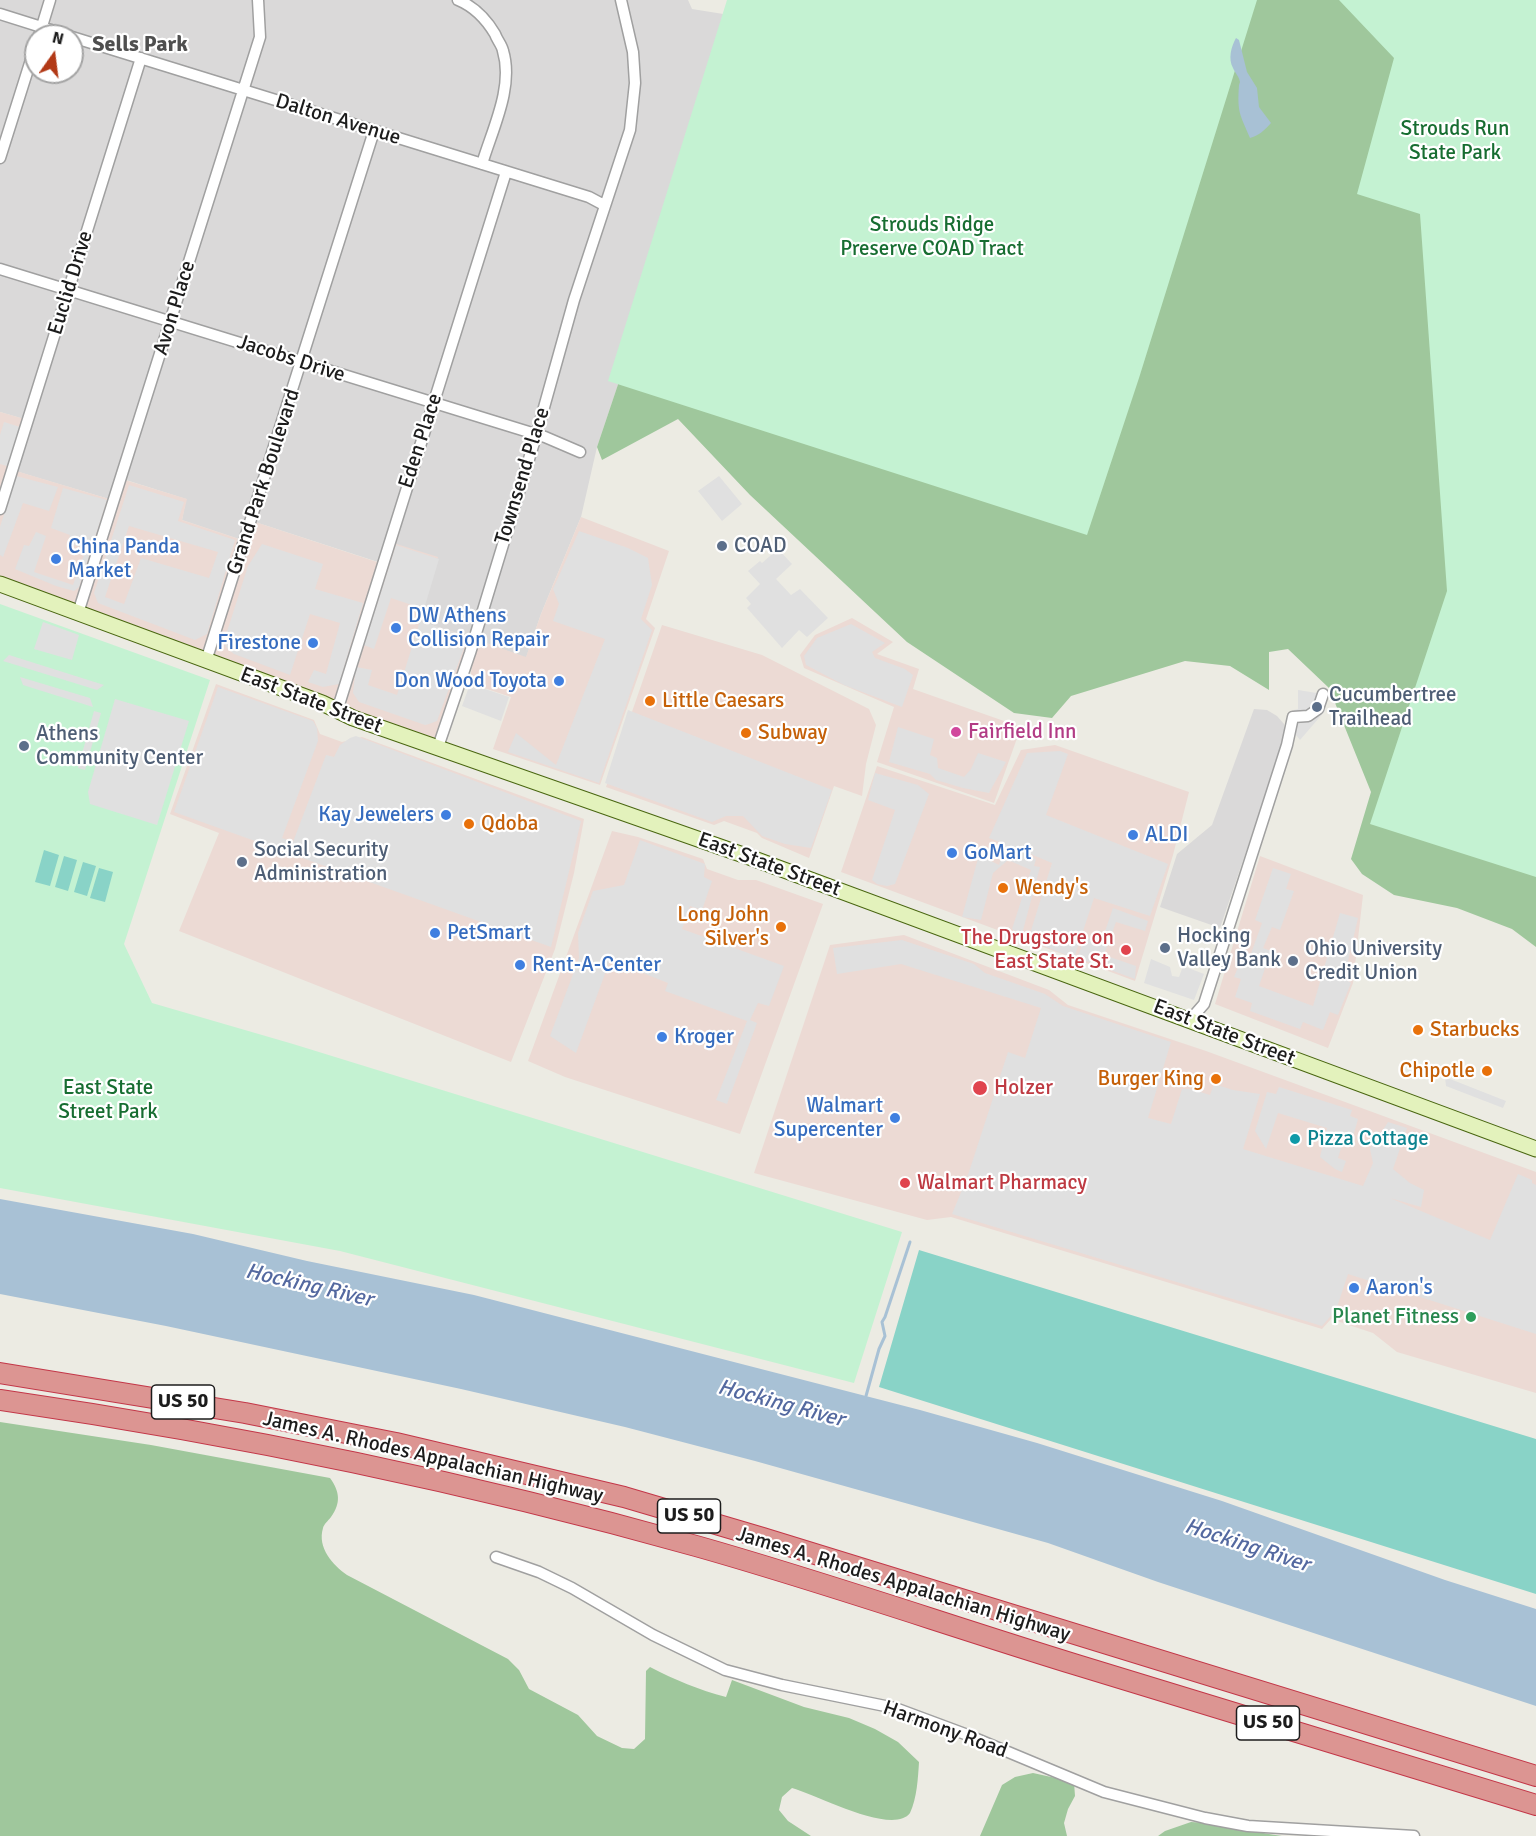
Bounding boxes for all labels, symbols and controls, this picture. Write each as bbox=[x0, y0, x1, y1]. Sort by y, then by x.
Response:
north arrow bbox=[24, 24, 84, 84]
text: N bbox=[50, 27, 66, 50]
district label: Sells Park bbox=[92, 32, 188, 58]
street label: Dalton Avenue bbox=[272, 89, 404, 151]
park label: Strouds Run State Park bbox=[1401, 116, 1509, 166]
park label: Strouds Ridge Preserve COAD Tract bbox=[840, 212, 1024, 262]
street label: Euclid Drive bbox=[43, 228, 99, 338]
street label: Avon Place bbox=[149, 258, 201, 358]
street label: Jacobs Drive bbox=[234, 330, 348, 388]
street label: Grand Park Boulevard bbox=[222, 386, 306, 578]
street label: Eden Place bbox=[394, 390, 448, 492]
street label: Townsend Place bbox=[490, 405, 556, 547]
place label: COAD bbox=[734, 533, 787, 559]
place label: China Panda Market bbox=[68, 534, 180, 584]
marker: COAD bbox=[715, 539, 729, 553]
marker: China Panda Market bbox=[49, 552, 63, 566]
place label: DW Athens Collision Repair bbox=[408, 603, 549, 653]
marker: DW Athens Collision Repair bbox=[389, 621, 403, 635]
place label: Firestone bbox=[217, 630, 301, 656]
marker: Firestone bbox=[306, 636, 320, 650]
street label: East State Street bbox=[236, 662, 386, 740]
place label: Don Wood Toyota bbox=[394, 668, 547, 694]
marker: Don Wood Toyota bbox=[552, 674, 566, 688]
place label: Cucumbertree Trailhead bbox=[1329, 682, 1457, 732]
place label: Little Caesars bbox=[662, 688, 784, 714]
marker: Little Caesars bbox=[643, 694, 657, 708]
marker: Cucumbertree Trailhead bbox=[1310, 700, 1324, 714]
place label: Fairfield Inn bbox=[968, 719, 1077, 745]
place label: Subway bbox=[758, 720, 827, 746]
place label: Athens Community Center bbox=[36, 721, 203, 771]
marker: Fairfield Inn bbox=[949, 725, 963, 739]
marker: Subway bbox=[739, 726, 753, 740]
marker: Athens Community Center bbox=[17, 739, 31, 753]
place label: Kay Jewelers bbox=[318, 802, 434, 828]
marker: Kay Jewelers bbox=[439, 808, 453, 822]
place label: Qdoba bbox=[481, 811, 538, 837]
marker: Qdoba bbox=[462, 817, 476, 831]
place label: ALDI bbox=[1145, 822, 1188, 848]
street label: East State Street bbox=[694, 828, 844, 902]
marker: ALDI bbox=[1126, 828, 1140, 842]
place label: Social Security Administration bbox=[254, 837, 388, 887]
place label: GoMart bbox=[964, 840, 1032, 866]
marker: GoMart bbox=[945, 846, 959, 860]
marker: Social Security Administration bbox=[235, 855, 249, 869]
place label: Wendy's bbox=[1015, 875, 1088, 901]
marker: Wendy's bbox=[996, 881, 1010, 895]
place label: Long John Silver's bbox=[677, 902, 769, 952]
place label: PetSmart bbox=[447, 920, 531, 946]
marker: Long John Silver's bbox=[774, 920, 788, 934]
place label: Hocking Valley Bank bbox=[1177, 923, 1281, 973]
place label: The Drugstore on East State St. bbox=[961, 925, 1114, 975]
marker: PetSmart bbox=[428, 926, 442, 940]
place label: Ohio University Credit Union bbox=[1305, 936, 1442, 986]
marker: Hocking Valley Bank bbox=[1158, 941, 1172, 955]
marker: The Drugstore on East State St. bbox=[1119, 943, 1133, 957]
place label: Rent-A-Center bbox=[532, 952, 661, 978]
marker: Ohio University Credit Union bbox=[1286, 954, 1300, 968]
marker: Rent-A-Center bbox=[513, 958, 527, 972]
street label: East State Street bbox=[1149, 994, 1299, 1072]
place label: Starbucks bbox=[1430, 1017, 1520, 1043]
marker: Starbucks bbox=[1411, 1023, 1425, 1037]
place label: Kroger bbox=[674, 1024, 734, 1050]
marker: Kroger bbox=[655, 1030, 669, 1044]
place label: Chipotle bbox=[1400, 1058, 1475, 1084]
marker: Chipotle bbox=[1480, 1064, 1494, 1078]
place label: Burger King bbox=[1098, 1066, 1204, 1092]
marker: Burger King bbox=[1209, 1072, 1223, 1086]
park label: East State Street Park bbox=[58, 1075, 158, 1125]
place label: Holzer bbox=[994, 1075, 1053, 1101]
marker: Holzer bbox=[971, 1079, 989, 1097]
place label: Walmart Supercenter bbox=[774, 1093, 883, 1143]
marker: Walmart Supercenter bbox=[888, 1111, 902, 1125]
place label: Pizza Cottage bbox=[1307, 1126, 1429, 1152]
marker: Pizza Cottage bbox=[1288, 1132, 1302, 1146]
place label: Walmart Pharmacy bbox=[917, 1170, 1087, 1196]
marker: Walmart Pharmacy bbox=[898, 1176, 912, 1190]
water label: Hocking River bbox=[243, 1259, 375, 1313]
place label: Aaron's bbox=[1366, 1275, 1433, 1301]
marker: Aaron's bbox=[1347, 1281, 1361, 1295]
place label: Planet Fitness bbox=[1332, 1304, 1459, 1330]
marker: Planet Fitness bbox=[1464, 1310, 1478, 1324]
water label: Hocking River bbox=[715, 1374, 847, 1434]
road number: US 50 bbox=[152, 1385, 214, 1419]
street label: James A. Rhodes Appalachian Highway bbox=[261, 1407, 605, 1509]
road number: US 50 bbox=[658, 1499, 720, 1533]
water label: Hocking River bbox=[1181, 1513, 1313, 1579]
street label: James A. Rhodes Appalachian Highway bbox=[733, 1522, 1073, 1648]
street label: Harmony Road bbox=[879, 1696, 1011, 1764]
road number: US 50 bbox=[1236, 1706, 1300, 1740]

